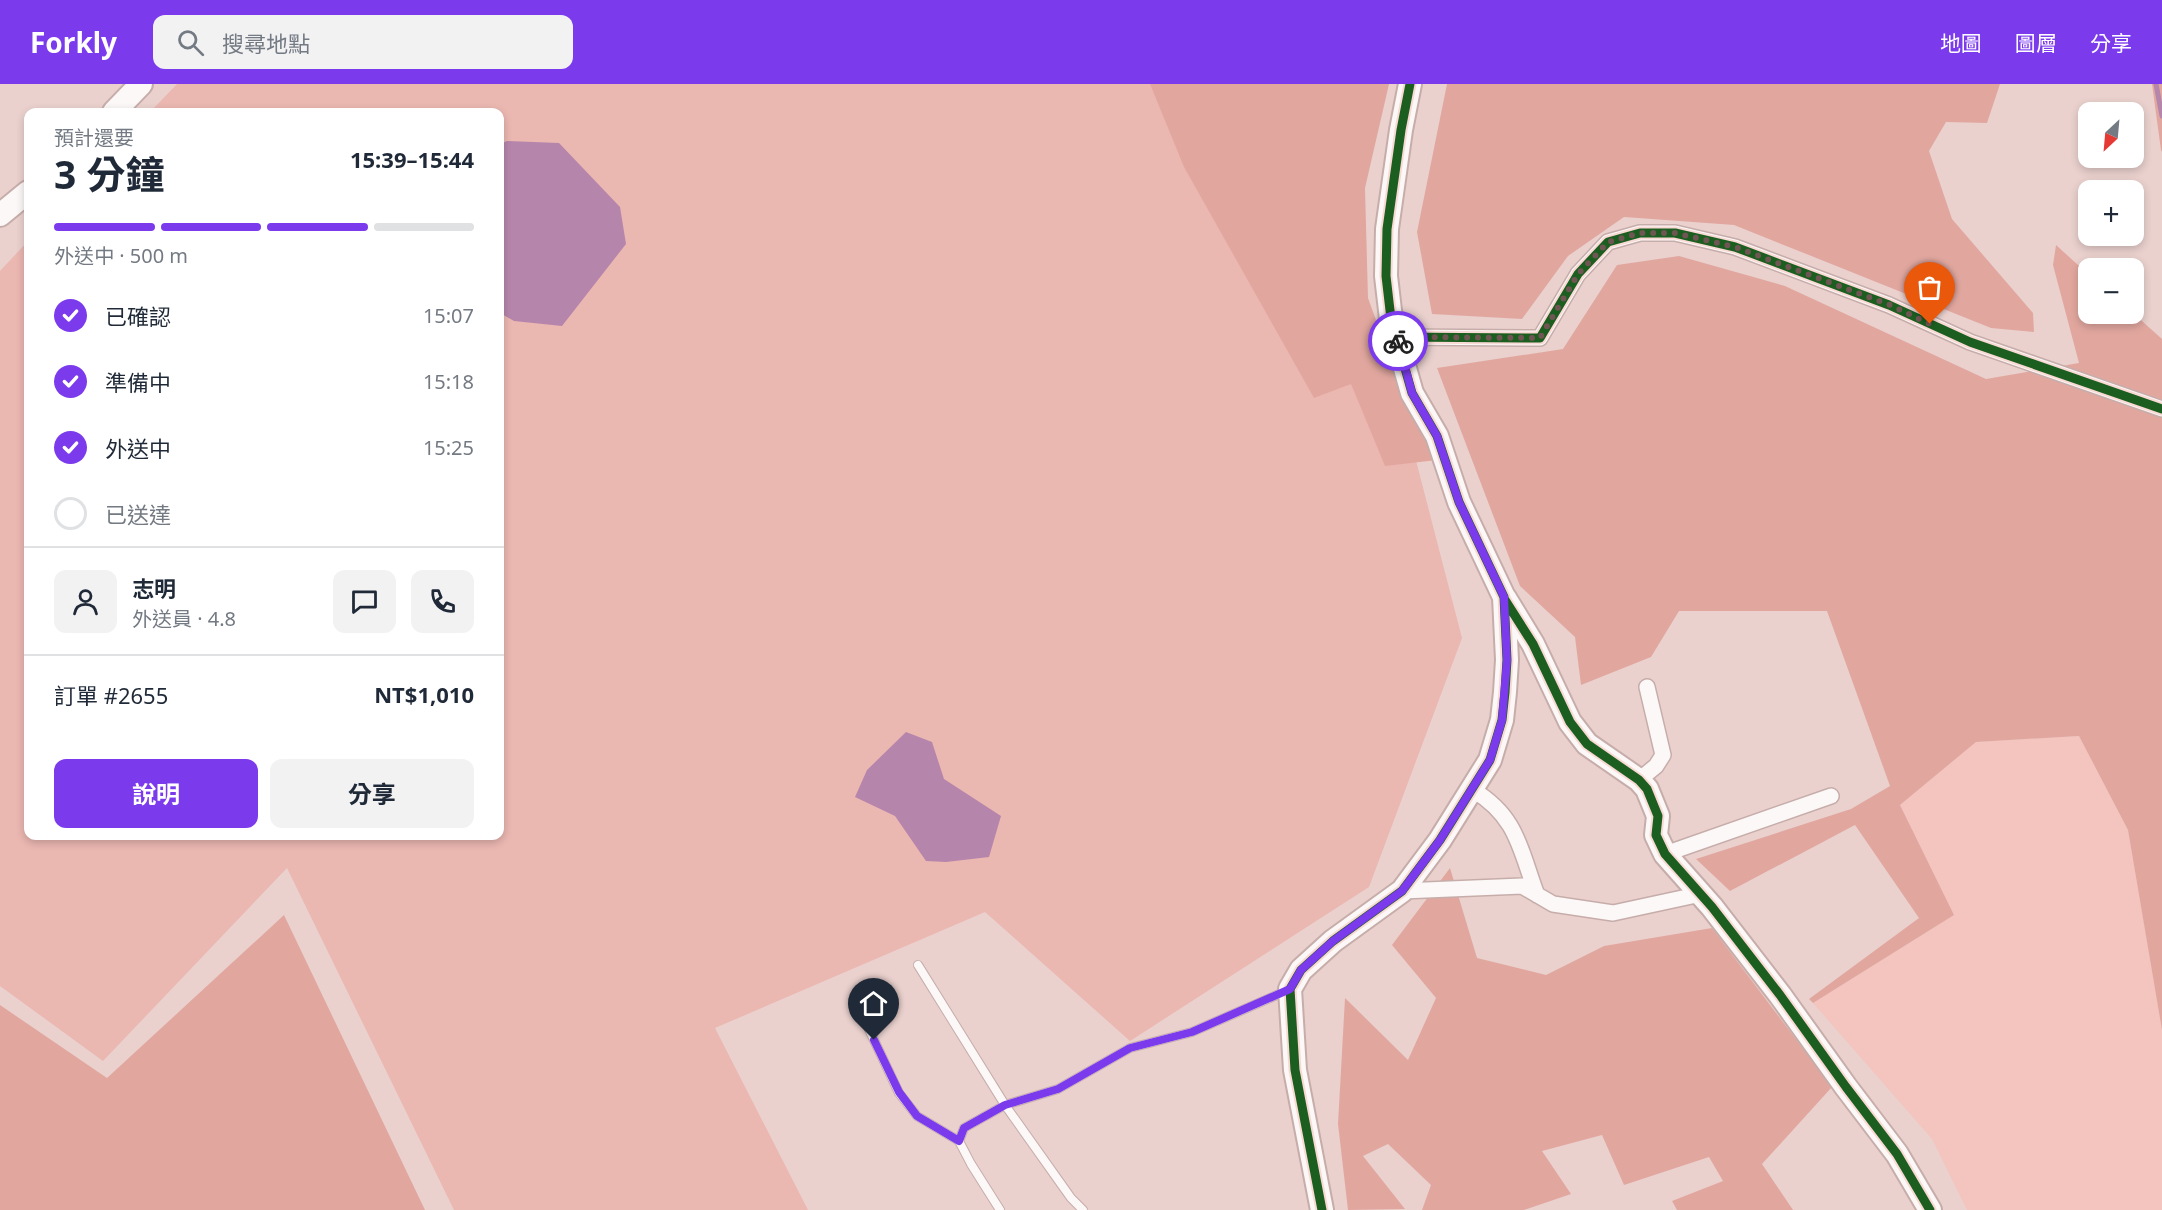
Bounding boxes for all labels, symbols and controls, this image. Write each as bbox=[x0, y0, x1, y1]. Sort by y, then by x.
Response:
search box bbox=[153, 15, 573, 69]
text: Forkly bbox=[30, 23, 117, 61]
icon: search bbox=[174, 26, 207, 59]
text: 搜尋地點 bbox=[222, 28, 310, 58]
text: 地圖 bbox=[1940, 29, 1982, 57]
text: 圖層 bbox=[2015, 29, 2057, 57]
text: 分享 bbox=[2090, 29, 2132, 57]
north arrow bbox=[2078, 102, 2144, 168]
map controls bbox=[2078, 102, 2144, 324]
text: 預計還要 bbox=[54, 124, 134, 151]
text: 15:39–15:44 bbox=[350, 144, 474, 174]
text: 3 分鐘 bbox=[54, 147, 164, 200]
button: + bbox=[2078, 180, 2144, 246]
text: 外送中 · 500 m bbox=[54, 242, 188, 269]
button: − bbox=[2078, 258, 2144, 324]
pin bbox=[1904, 262, 1955, 324]
icon: bag bbox=[1913, 271, 1946, 304]
icon: check bbox=[54, 299, 87, 332]
text: 已確認 bbox=[105, 301, 171, 331]
text: 15:07 bbox=[423, 302, 474, 329]
courier bbox=[1368, 311, 1428, 371]
icon: bike bbox=[1382, 325, 1415, 358]
icon: check bbox=[54, 365, 87, 398]
text: 準備中 bbox=[105, 367, 171, 397]
text: 15:18 bbox=[423, 368, 474, 395]
icon: check bbox=[54, 431, 87, 464]
text: 外送中 bbox=[105, 433, 171, 463]
text: 15:25 bbox=[423, 434, 474, 461]
text: 已送達 bbox=[105, 499, 171, 529]
button: person bbox=[54, 570, 117, 633]
button: chat bbox=[333, 570, 396, 633]
button: phone bbox=[411, 570, 474, 633]
text: 志明 bbox=[132, 573, 176, 603]
text: 外送員 · 4.8 bbox=[132, 605, 236, 632]
text: NT$1,010 bbox=[374, 679, 474, 709]
text: 訂單 #2655 bbox=[54, 680, 168, 710]
button: 說明 bbox=[54, 759, 258, 828]
button: 分享 bbox=[270, 759, 474, 828]
pin bbox=[848, 978, 899, 1040]
icon: home bbox=[857, 987, 890, 1020]

